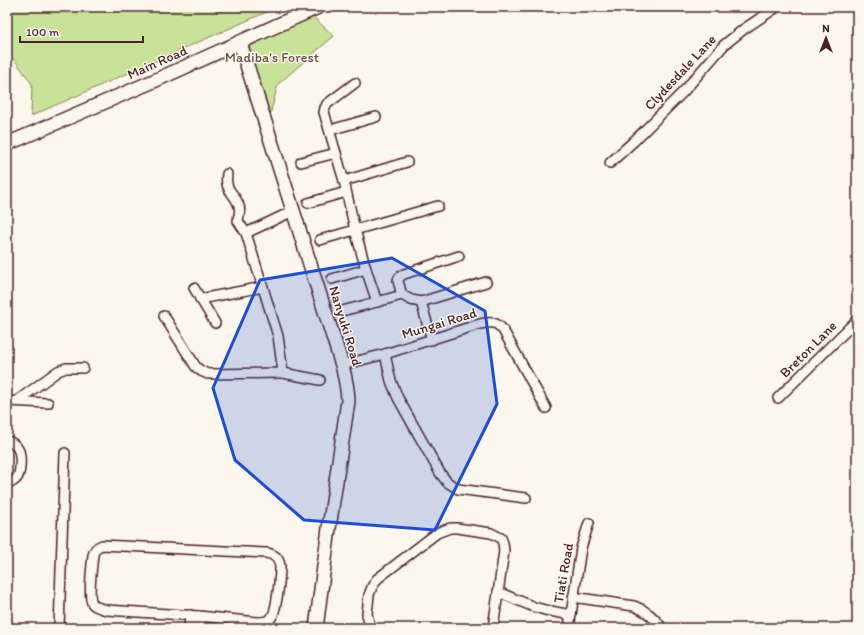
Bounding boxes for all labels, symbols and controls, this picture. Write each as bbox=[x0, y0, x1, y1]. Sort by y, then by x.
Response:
scale bar bbox=[20, 18, 143, 44]
north arrow bbox=[806, 18, 846, 58]
text: N bbox=[822, 22, 830, 35]
text: 100 m bbox=[26, 25, 59, 39]
street label: Clydesdale Lane bbox=[641, 31, 720, 114]
street label: Main Road bbox=[125, 42, 190, 83]
park label: Madiba's Forest bbox=[225, 49, 319, 66]
street label: Nanyuki Road bbox=[325, 284, 366, 369]
street label: Mungai Road bbox=[400, 304, 479, 343]
street label: Breton Lane bbox=[776, 317, 841, 381]
street label: Tiati Road bbox=[550, 541, 577, 604]

